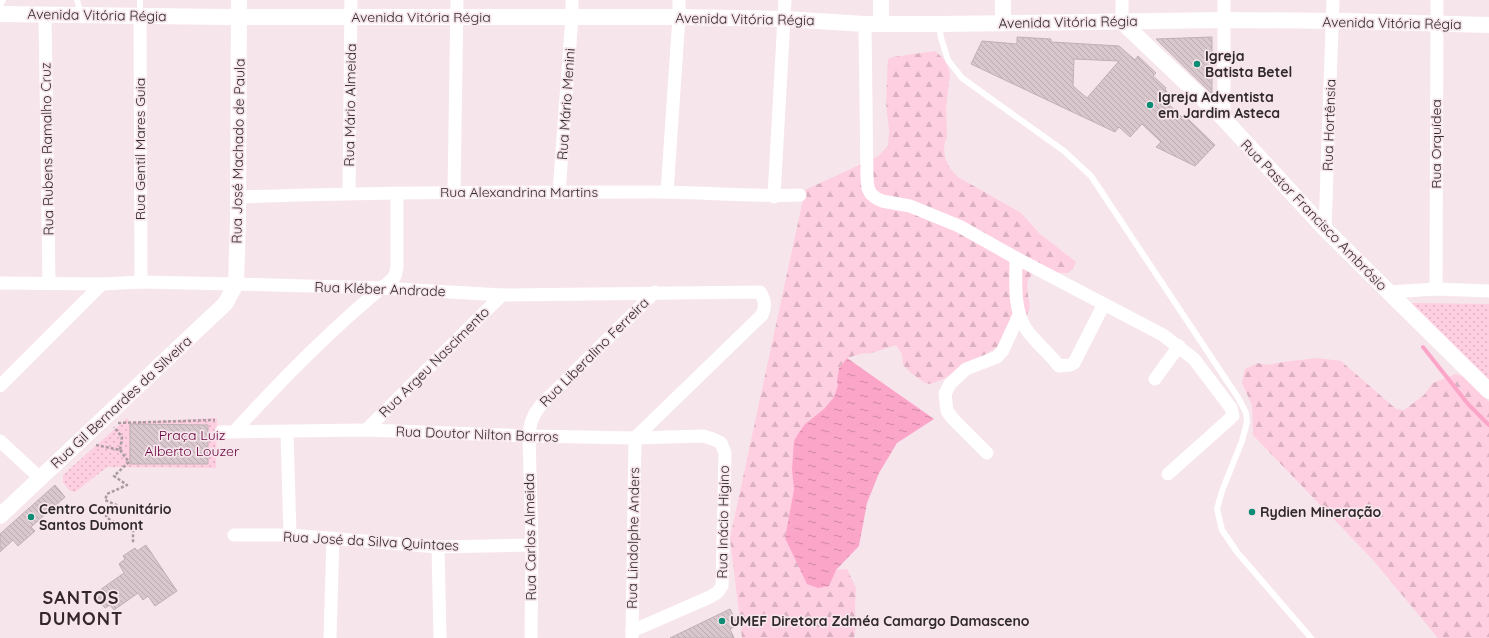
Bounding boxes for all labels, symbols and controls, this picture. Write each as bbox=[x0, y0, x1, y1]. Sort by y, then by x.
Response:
street label: Avenida Vitória Régia bbox=[27, 5, 167, 25]
street label: Avenida Vitória Régia bbox=[351, 8, 491, 26]
street label: Avenida Vitória Régia bbox=[675, 9, 815, 29]
street label: Avenida Vitória Régia bbox=[998, 12, 1138, 32]
street label: Avenida Vitória Régia bbox=[1322, 13, 1462, 33]
street label: Rua Mário Almeida bbox=[340, 43, 360, 167]
place label: Igreja Batista Betel bbox=[1205, 47, 1292, 81]
street label: Rua Mário Menini bbox=[553, 48, 579, 160]
street label: Rua José Machado de Paula bbox=[227, 58, 249, 244]
marker: Igreja Batista Betel bbox=[1192, 59, 1202, 69]
street label: Rua Rubens Ramalho Cruz bbox=[36, 62, 58, 236]
street label: Rua Gentil Mares Guia bbox=[131, 78, 149, 220]
street label: Rua Hortênsia bbox=[1318, 79, 1340, 171]
place label: Igreja Adventista em Jardim Asteca bbox=[1158, 88, 1280, 122]
street label: Rua Orquídea bbox=[1427, 99, 1445, 189]
marker: Igreja Adventista em Jardim Asteca bbox=[1145, 100, 1155, 110]
street label: Rua Pastor Francisco Ambrósio bbox=[1237, 136, 1391, 294]
street label: Rua Alexandrina Martins bbox=[440, 183, 598, 201]
street label: Rua Kléber Andrade bbox=[314, 278, 446, 300]
street label: Rua Liberalino Ferreira bbox=[536, 294, 652, 410]
street label: Rua Argeu Nascimento bbox=[375, 303, 493, 421]
street label: Rua Gil Bernardes da Silveira bbox=[47, 332, 195, 472]
street label: Rua Doutor Nilton Barros bbox=[395, 422, 559, 446]
park label: Praça Luiz Alberto Louzer bbox=[145, 426, 240, 460]
street label: Rua Inácio Higino bbox=[713, 465, 733, 579]
street label: Rua Lindolphe Anders bbox=[623, 467, 643, 609]
street label: Rua Carlos Almeida bbox=[520, 473, 540, 601]
place label: Centro Comunitário Santos Dumont bbox=[39, 500, 172, 534]
place label: Rydien Mineração bbox=[1260, 503, 1382, 521]
marker: Rydien Mineração bbox=[1247, 507, 1257, 517]
marker: Centro Comunitário Santos Dumont bbox=[26, 512, 36, 522]
street label: Rua José da Silva Quintaes bbox=[283, 527, 459, 555]
district label: SANTOS DUMONT bbox=[39, 586, 123, 630]
place label: UMEF Diretora Zdméa Camargo Damasceno bbox=[730, 612, 1030, 630]
marker: UMEF Diretora Zdméa Camargo Damasceno bbox=[717, 616, 727, 626]

